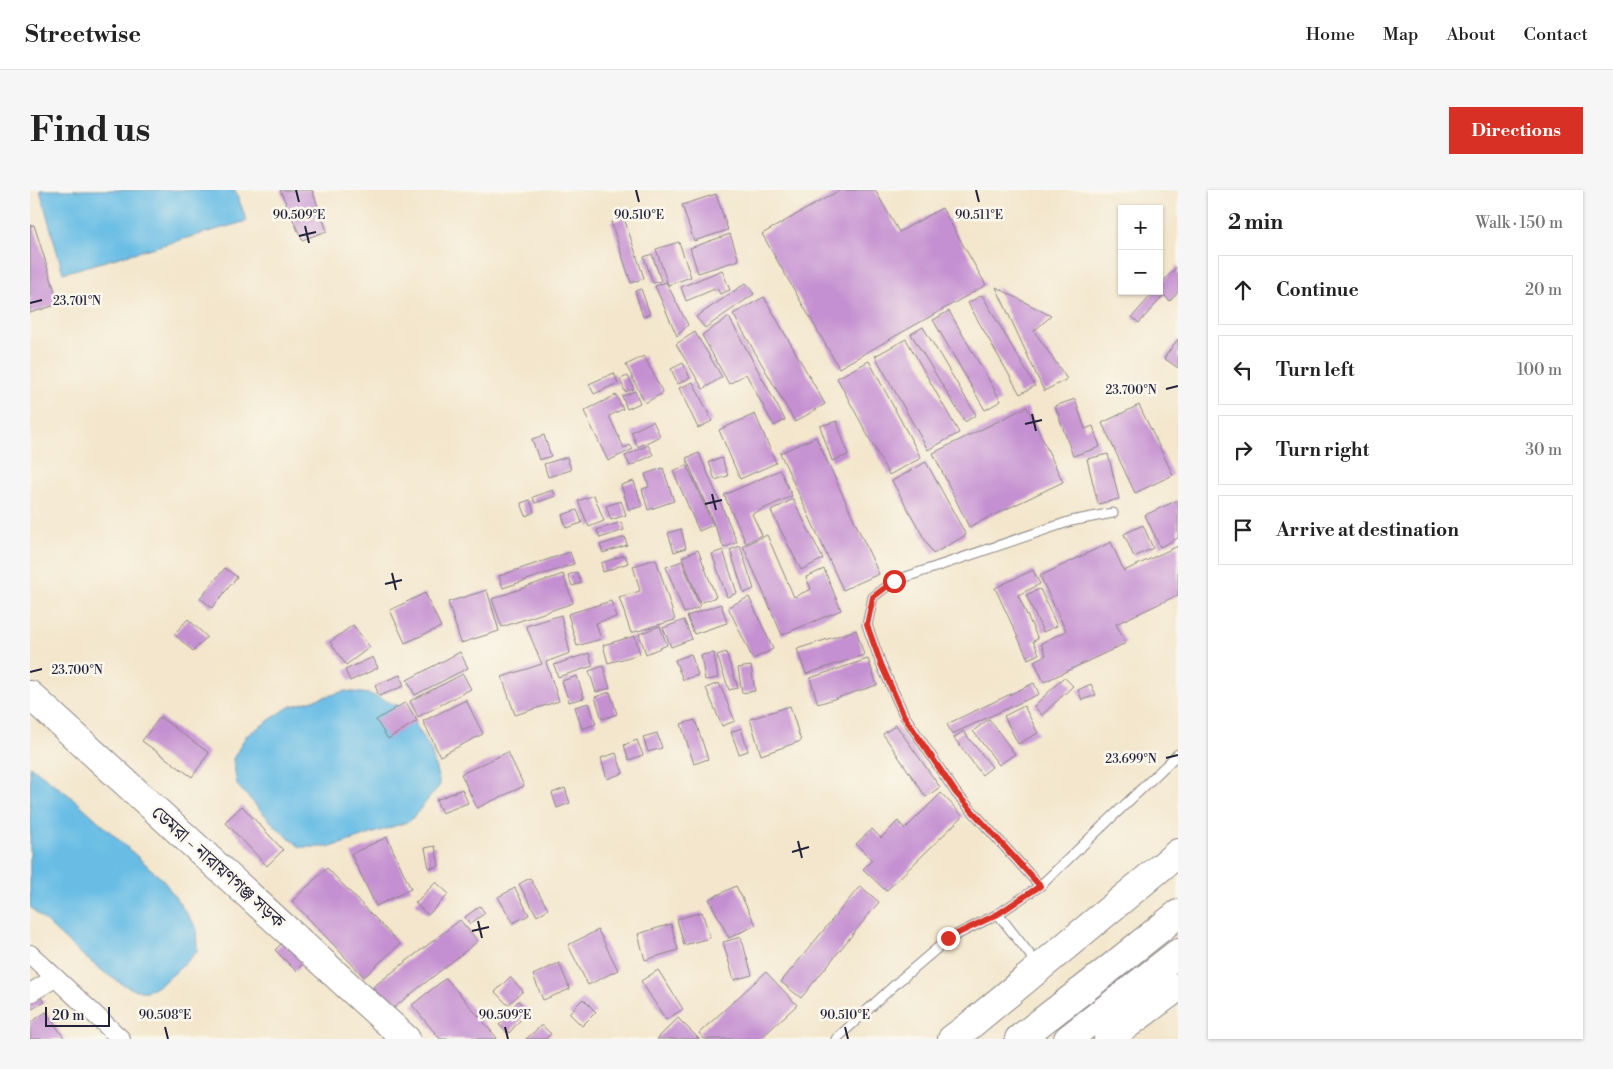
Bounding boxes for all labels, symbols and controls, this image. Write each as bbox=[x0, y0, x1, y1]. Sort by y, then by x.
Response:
text: Streetwise bbox=[25, 20, 141, 50]
text: Home bbox=[1306, 23, 1355, 46]
text: Map bbox=[1383, 23, 1419, 46]
text: About bbox=[1447, 23, 1496, 46]
text: Contact bbox=[1524, 23, 1588, 46]
button: Directions bbox=[1449, 107, 1583, 154]
text: Find us bbox=[30, 109, 150, 152]
map controls bbox=[1118, 205, 1163, 295]
button: + bbox=[1118, 205, 1163, 250]
text: 90.509°E bbox=[273, 208, 325, 223]
text: 90.510°E bbox=[614, 208, 664, 223]
text: 90.511°E bbox=[955, 208, 1003, 223]
text: 2 min bbox=[1228, 210, 1283, 236]
text: Walk · 150 m bbox=[1475, 213, 1563, 233]
button: − bbox=[1118, 250, 1163, 295]
icon: ahead bbox=[1229, 276, 1257, 304]
text: Continue bbox=[1276, 278, 1359, 302]
text: 20 m bbox=[1525, 280, 1562, 300]
text: 23.701°N bbox=[53, 294, 101, 309]
icon: left bbox=[1229, 356, 1257, 384]
text: Turn left bbox=[1276, 358, 1355, 382]
text: 100 m bbox=[1517, 360, 1562, 380]
text: 23.700°N bbox=[1105, 383, 1157, 398]
icon: right bbox=[1229, 436, 1257, 464]
text: Turn right bbox=[1276, 438, 1369, 462]
text: 30 m bbox=[1525, 440, 1562, 460]
icon: arrive bbox=[1229, 516, 1257, 544]
text: Arrive at destination bbox=[1276, 518, 1459, 542]
route start bbox=[883, 570, 906, 593]
text: 23.700°N bbox=[51, 663, 103, 678]
text: 23.699°N bbox=[1105, 752, 1157, 767]
street label: ডেমরা - নারায়ণগঞ্জ সড়ক bbox=[146, 801, 290, 934]
route end bbox=[937, 927, 960, 950]
scale bar bbox=[45, 1004, 110, 1027]
text: 20 m bbox=[52, 1007, 84, 1025]
text: 90.508°E bbox=[139, 1008, 191, 1023]
text: 90.509°E bbox=[479, 1008, 531, 1023]
text: 90.510°E bbox=[820, 1008, 870, 1023]

